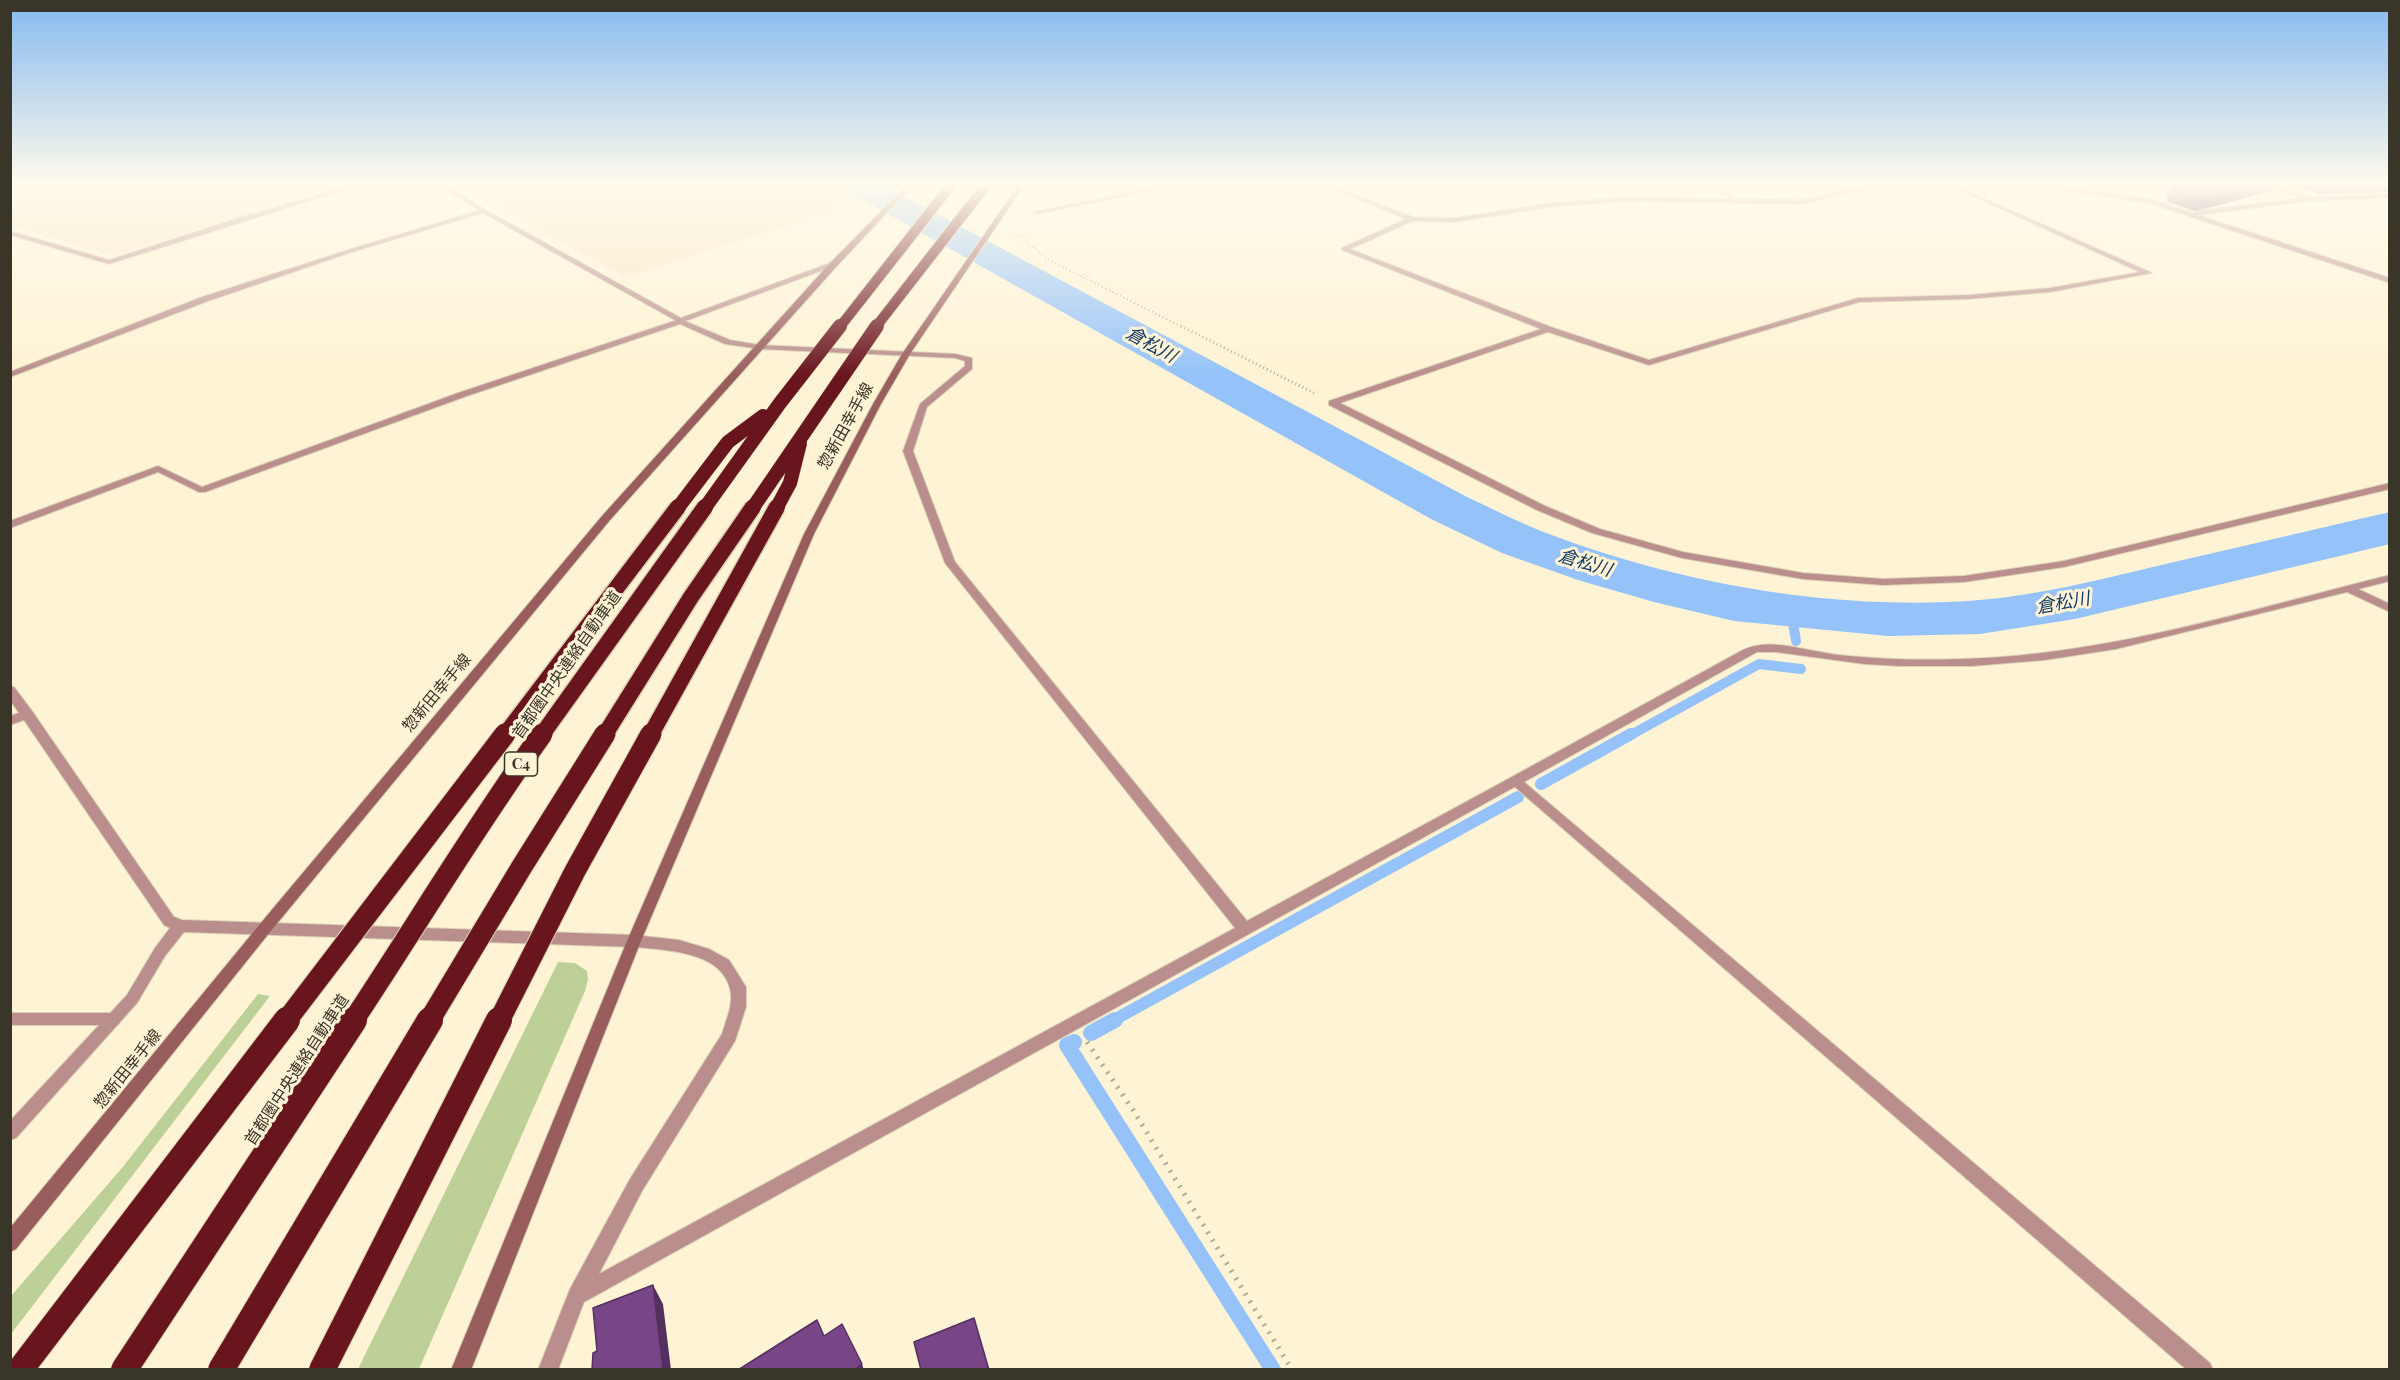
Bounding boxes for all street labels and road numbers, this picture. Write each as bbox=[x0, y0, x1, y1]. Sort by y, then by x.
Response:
street label: 惣新田幸手線 bbox=[814, 379, 878, 473]
street label: 首都圏中央連絡自動車道 bbox=[509, 587, 625, 743]
street label: 惣新田幸手線 bbox=[399, 650, 475, 736]
road number: C4 bbox=[504, 752, 538, 776]
street label: 首都圏中央連絡自動車道 bbox=[241, 991, 353, 1149]
street label: 惣新田幸手線 bbox=[90, 1026, 166, 1112]

